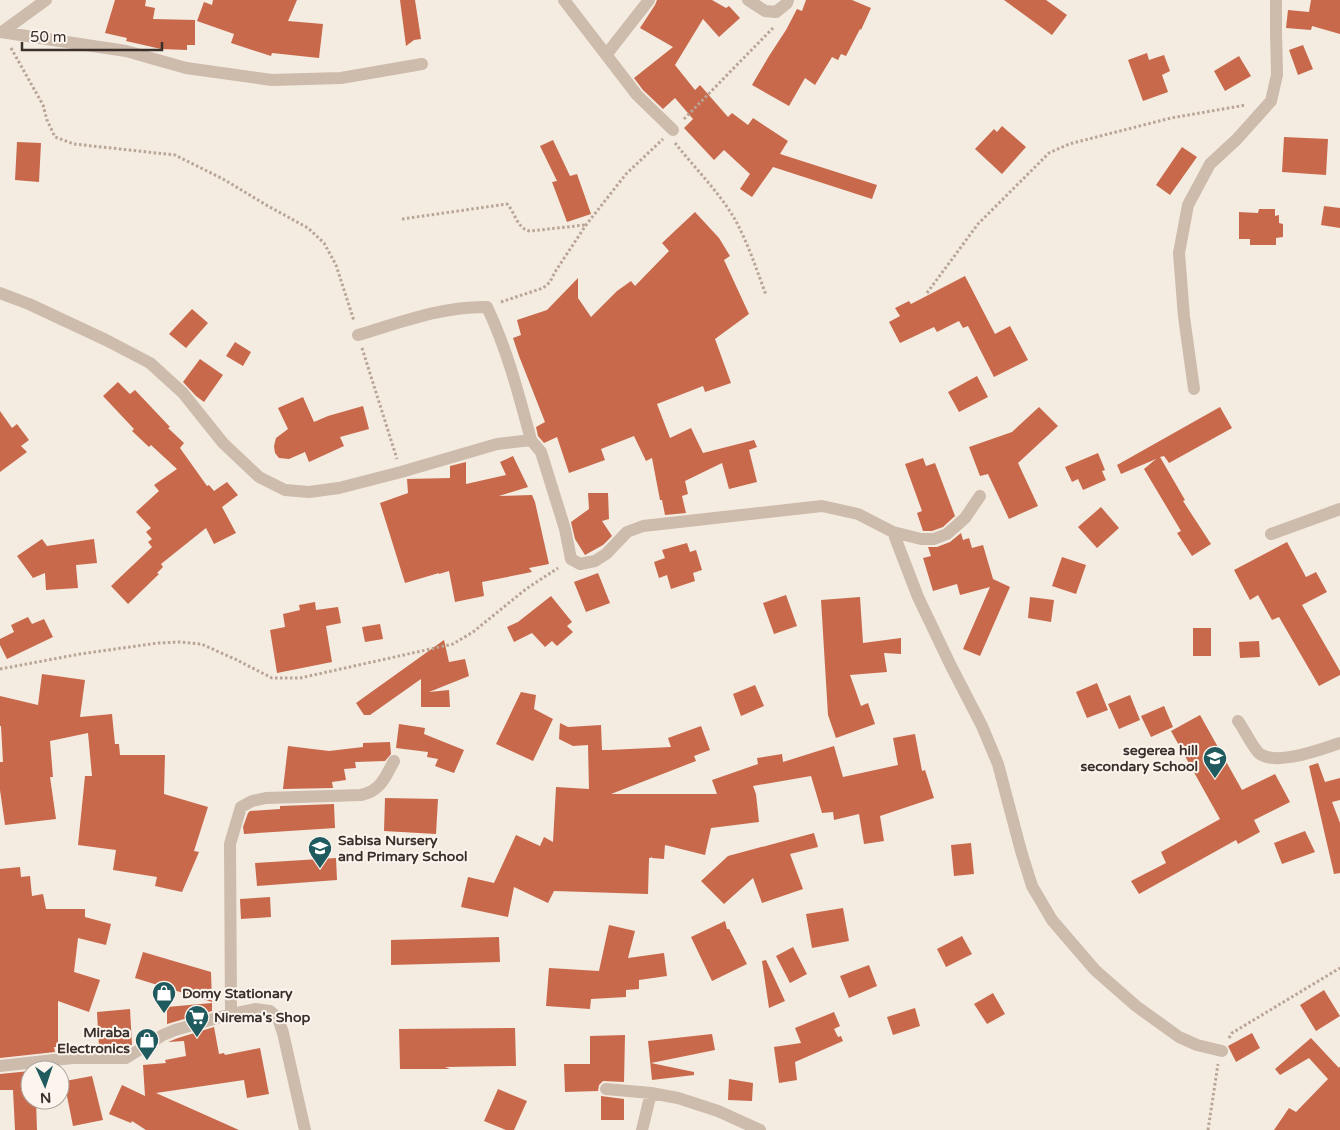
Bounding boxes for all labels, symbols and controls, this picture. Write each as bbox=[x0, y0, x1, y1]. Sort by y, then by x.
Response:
scale bar bbox=[22, 20, 162, 52]
text: 50 m bbox=[30, 28, 67, 46]
place label: segerea hill secondary School bbox=[1081, 742, 1198, 775]
school or university icon: segerea hill secondary School bbox=[1202, 745, 1228, 779]
place label: Sabisa Nursery and Primary School bbox=[338, 832, 467, 865]
school or university icon: Sabisa Nursery and Primary School bbox=[307, 835, 333, 869]
shop icon: Domy Stationary bbox=[151, 980, 177, 1014]
place label: Domy Stationary bbox=[182, 985, 293, 1002]
supermarket icon: Nirema's Shop bbox=[184, 1004, 210, 1038]
place label: Nirema's Shop bbox=[214, 1009, 310, 1026]
place label: Miraba Electronics bbox=[57, 1024, 130, 1057]
shop icon: Miraba Electronics bbox=[134, 1027, 160, 1061]
north arrow bbox=[20, 1060, 70, 1110]
text: N bbox=[40, 1089, 52, 1106]

